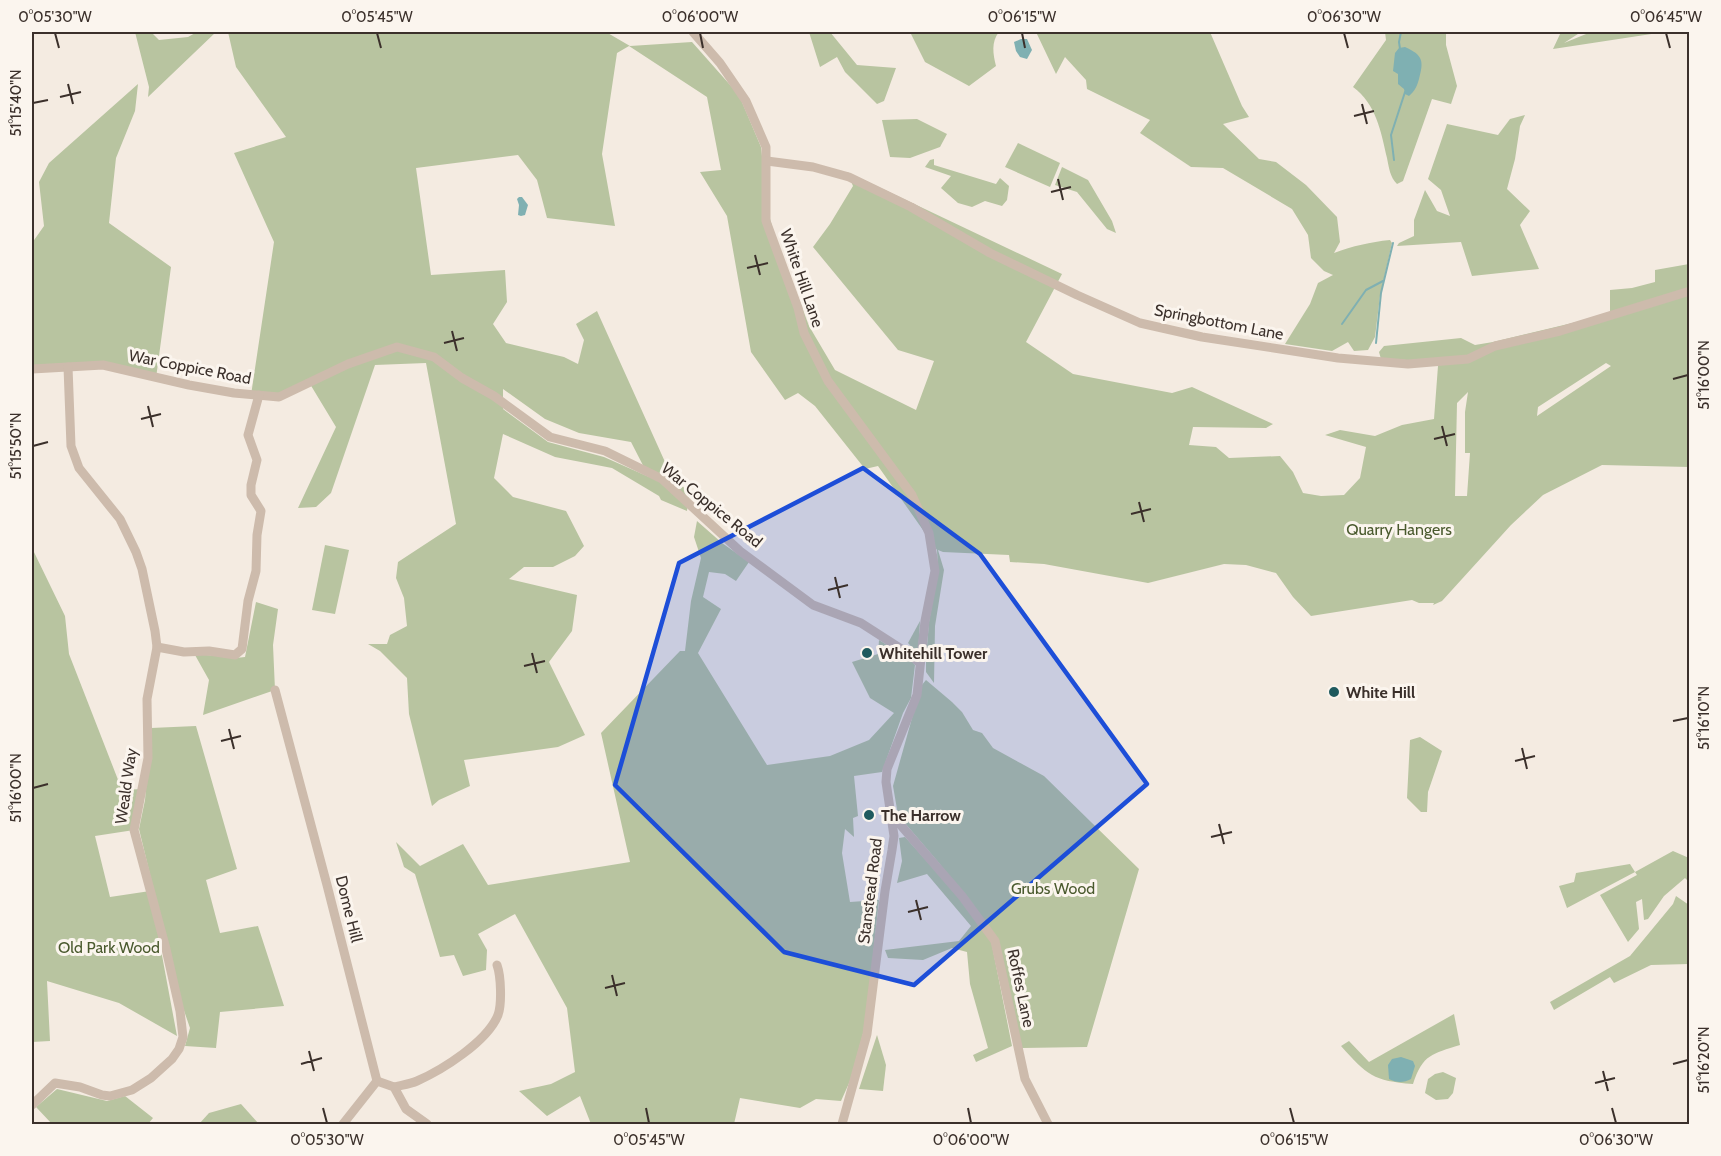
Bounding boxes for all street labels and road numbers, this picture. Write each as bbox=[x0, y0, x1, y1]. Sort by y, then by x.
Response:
street label: White Hill Lane bbox=[776, 226, 828, 330]
street label: Springbottom Lane bbox=[1153, 300, 1285, 344]
street label: War Coppice Road bbox=[127, 346, 253, 388]
street label: War Coppice Road bbox=[658, 459, 766, 551]
street label: Weald Way bbox=[111, 747, 141, 825]
street label: Stanstead Road bbox=[854, 837, 886, 945]
street label: Dome Hill bbox=[332, 874, 367, 945]
street label: Roffes Lane bbox=[1003, 947, 1039, 1029]

